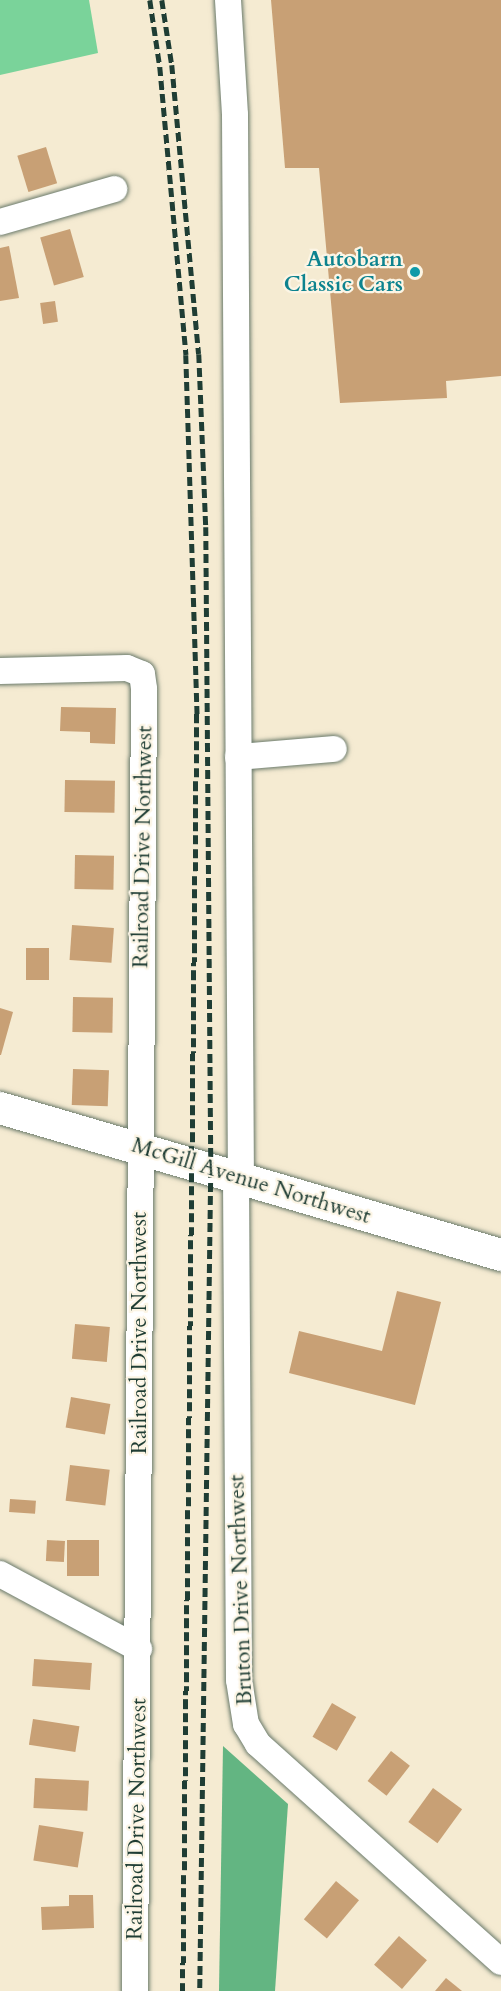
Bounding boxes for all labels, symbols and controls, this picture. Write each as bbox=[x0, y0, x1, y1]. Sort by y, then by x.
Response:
place label: Autobarn Classic Cars bbox=[284, 246, 403, 298]
marker: Autobarn Classic Cars bbox=[408, 265, 422, 279]
street label: Railroad Drive Northwest bbox=[128, 726, 158, 968]
street label: McGill Avenue Northwest bbox=[128, 1132, 374, 1230]
street label: Railroad Drive Northwest bbox=[127, 1212, 153, 1454]
street label: Bruton Drive Northwest bbox=[224, 1474, 258, 1706]
street label: Railroad Drive Northwest bbox=[122, 1698, 152, 1940]

